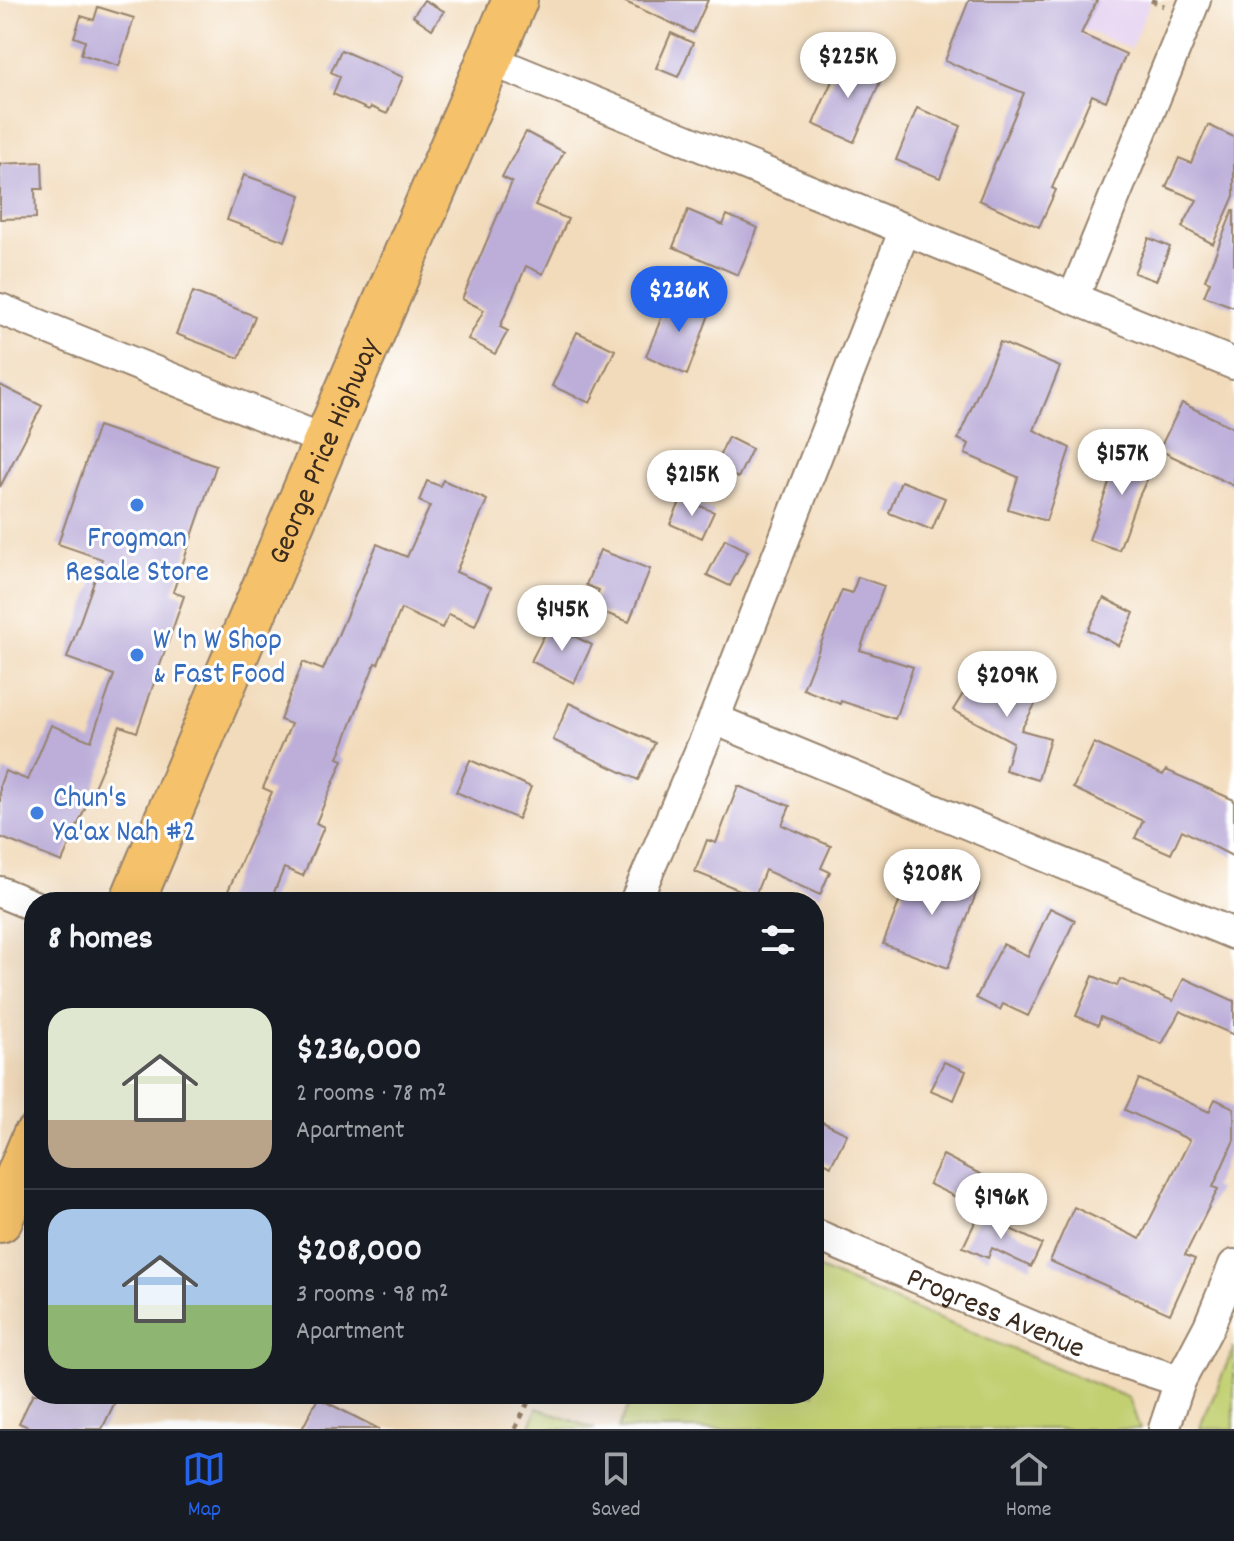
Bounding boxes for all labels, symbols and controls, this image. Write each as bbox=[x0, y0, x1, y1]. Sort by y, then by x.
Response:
pin: $225K bbox=[792, 32, 904, 100]
text: $225K bbox=[818, 39, 878, 76]
pin: $236K bbox=[623, 266, 735, 334]
text: $236K bbox=[649, 273, 709, 310]
street label: George Price Highway bbox=[259, 332, 394, 572]
pin: $157K bbox=[1066, 429, 1178, 497]
text: $157K bbox=[1096, 436, 1148, 473]
pin: $215K bbox=[636, 450, 748, 518]
text: $215K bbox=[665, 457, 719, 494]
marker: Frogman Resale Store bbox=[128, 496, 146, 514]
place label: Frogman Resale Store bbox=[65, 519, 209, 596]
pin: $145K bbox=[506, 585, 618, 653]
text: $145K bbox=[535, 592, 589, 629]
place label: W 'n W Shop & Fast Food bbox=[153, 621, 285, 698]
marker: W 'n W Shop & Fast Food bbox=[128, 646, 146, 664]
pin: $209K bbox=[951, 651, 1063, 719]
text: $209K bbox=[976, 658, 1038, 695]
place label: Chun's Ya'ax Nah #2 bbox=[53, 779, 196, 856]
marker: Chun's Ya'ax Nah #2 bbox=[28, 804, 46, 822]
pin: $208K bbox=[876, 849, 988, 917]
text: $208K bbox=[901, 856, 963, 893]
text: 8 homes bbox=[48, 916, 153, 965]
icon: filters bbox=[756, 918, 800, 962]
text: $236,000 bbox=[296, 1027, 422, 1076]
icon: home bbox=[112, 1040, 208, 1136]
text: 2 rooms · 78 m² bbox=[296, 1076, 446, 1113]
text: Apartment bbox=[296, 1113, 405, 1150]
pin: $196K bbox=[945, 1173, 1057, 1241]
text: $196K bbox=[973, 1180, 1029, 1217]
text: $208,000 bbox=[296, 1228, 422, 1277]
icon: home bbox=[112, 1241, 208, 1337]
street label: Progress Avenue bbox=[899, 1258, 1090, 1372]
text: 3 rooms · 98 m² bbox=[296, 1277, 449, 1314]
text: Apartment bbox=[296, 1314, 405, 1351]
tab: Map bbox=[182, 1447, 226, 1526]
tab: Saved bbox=[591, 1447, 641, 1526]
tab: Home bbox=[1006, 1447, 1051, 1526]

